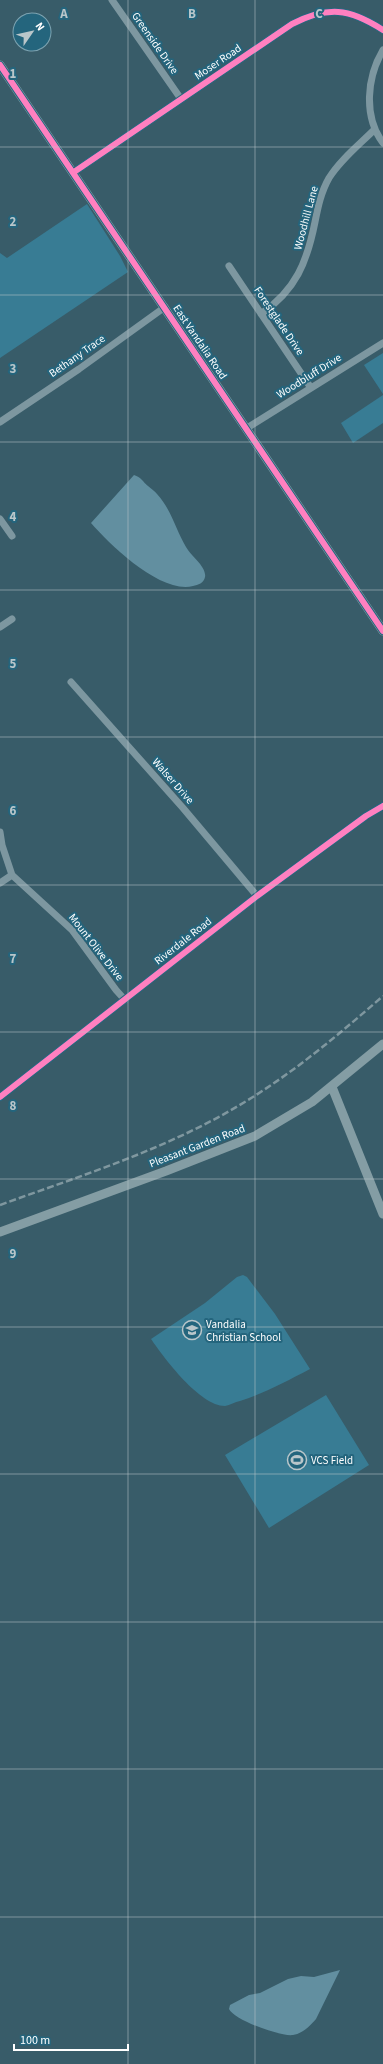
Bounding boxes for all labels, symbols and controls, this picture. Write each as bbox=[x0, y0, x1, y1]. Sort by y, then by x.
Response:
text: A bbox=[59, 5, 68, 23]
text: B bbox=[188, 5, 196, 23]
text: C bbox=[315, 5, 323, 23]
street label: Greenside Drive bbox=[128, 9, 182, 77]
north arrow bbox=[12, 12, 52, 52]
text: N bbox=[32, 19, 48, 34]
street label: Moser Road bbox=[192, 41, 244, 83]
text: 1 bbox=[10, 65, 17, 83]
street label: Woodhill Lane bbox=[290, 184, 322, 252]
text: 2 bbox=[10, 213, 17, 231]
street label: Forestglade Drive bbox=[250, 284, 308, 359]
street label: East Vandalia Road bbox=[169, 302, 231, 382]
street label: Bethany Trace bbox=[46, 331, 108, 381]
street label: Woodbluff Drive bbox=[274, 350, 345, 402]
text: 3 bbox=[10, 360, 17, 378]
text: 4 bbox=[10, 508, 17, 526]
text: 5 bbox=[10, 655, 17, 673]
street label: Walser Drive bbox=[149, 755, 198, 808]
text: 6 bbox=[10, 802, 17, 820]
street label: Mount Olive Drive bbox=[65, 910, 127, 984]
street label: Riverdale Road bbox=[151, 914, 215, 968]
text: 7 bbox=[10, 950, 17, 968]
text: 8 bbox=[10, 1097, 17, 1115]
street label: Pleasant Garden Road bbox=[147, 1121, 247, 1171]
text: 9 bbox=[10, 1245, 17, 1263]
place label: Vandalia Christian School bbox=[206, 1317, 281, 1345]
school or university icon: Vandalia Christian School bbox=[181, 1319, 203, 1341]
sports icon: VCS Field bbox=[286, 1449, 308, 1471]
place label: VCS Field bbox=[311, 1453, 353, 1468]
scale bar bbox=[14, 2026, 128, 2052]
text: 100 m bbox=[20, 2032, 50, 2049]

